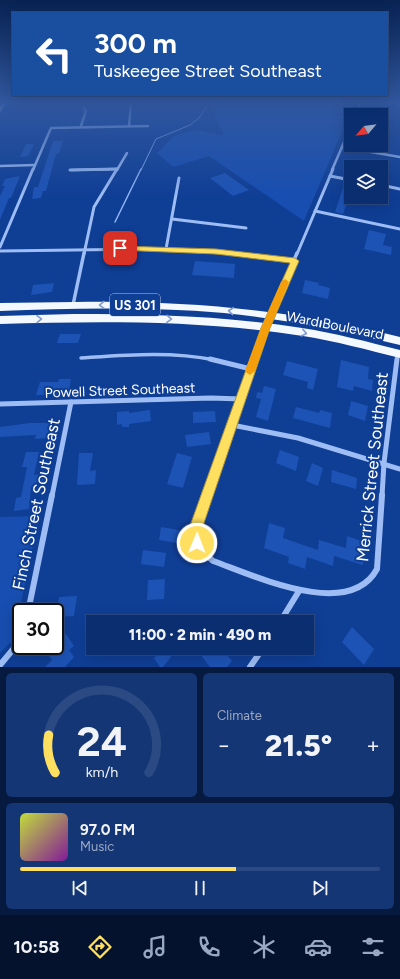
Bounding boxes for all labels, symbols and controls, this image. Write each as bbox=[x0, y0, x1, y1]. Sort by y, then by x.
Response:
text: 300 m bbox=[94, 26, 177, 60]
icon: left bbox=[28, 28, 80, 80]
text: Tuskeegee Street Southeast bbox=[94, 60, 322, 82]
north arrow bbox=[344, 108, 388, 152]
map controls bbox=[344, 108, 388, 204]
button: layers bbox=[344, 160, 388, 204]
pin bbox=[103, 231, 137, 265]
icon: arrive bbox=[109, 237, 131, 259]
road number: US 301 bbox=[110, 294, 160, 316]
one-way arrow bbox=[99, 301, 105, 309]
one-way arrow bbox=[228, 307, 234, 316]
street label: Ward Boulevard bbox=[285, 308, 385, 343]
one-way arrow bbox=[36, 315, 42, 323]
one-way arrow bbox=[166, 315, 172, 324]
one-way arrow bbox=[301, 328, 307, 336]
street label: Merrick Street Southeast bbox=[352, 371, 392, 563]
street label: Powell Street Southeast bbox=[44, 379, 196, 402]
street label: Finch Street Southeast bbox=[8, 416, 64, 592]
position arrow bbox=[176, 522, 218, 564]
speed limit sign: 30 bbox=[12, 603, 64, 655]
text: 11:00 · 2 min · 490 m bbox=[129, 626, 271, 644]
text: Climate bbox=[217, 708, 262, 723]
text: 24 bbox=[76, 716, 127, 766]
text: 21.5° bbox=[265, 727, 332, 764]
text: − bbox=[217, 732, 231, 759]
text: + bbox=[366, 732, 380, 759]
text: km/h bbox=[85, 763, 118, 781]
text: 97.0 FM bbox=[80, 821, 135, 839]
text: Music bbox=[80, 839, 114, 854]
icon: previous bbox=[69, 877, 91, 899]
icon: pause bbox=[189, 877, 211, 899]
icon: next bbox=[309, 877, 331, 899]
icon: directions bbox=[86, 933, 114, 961]
icon: music bbox=[141, 933, 169, 961]
icon: phone bbox=[195, 933, 223, 961]
icon: climate bbox=[250, 933, 278, 961]
icon: car bbox=[304, 933, 332, 961]
icon: filters bbox=[359, 933, 387, 961]
text: 10:58 bbox=[13, 936, 59, 958]

